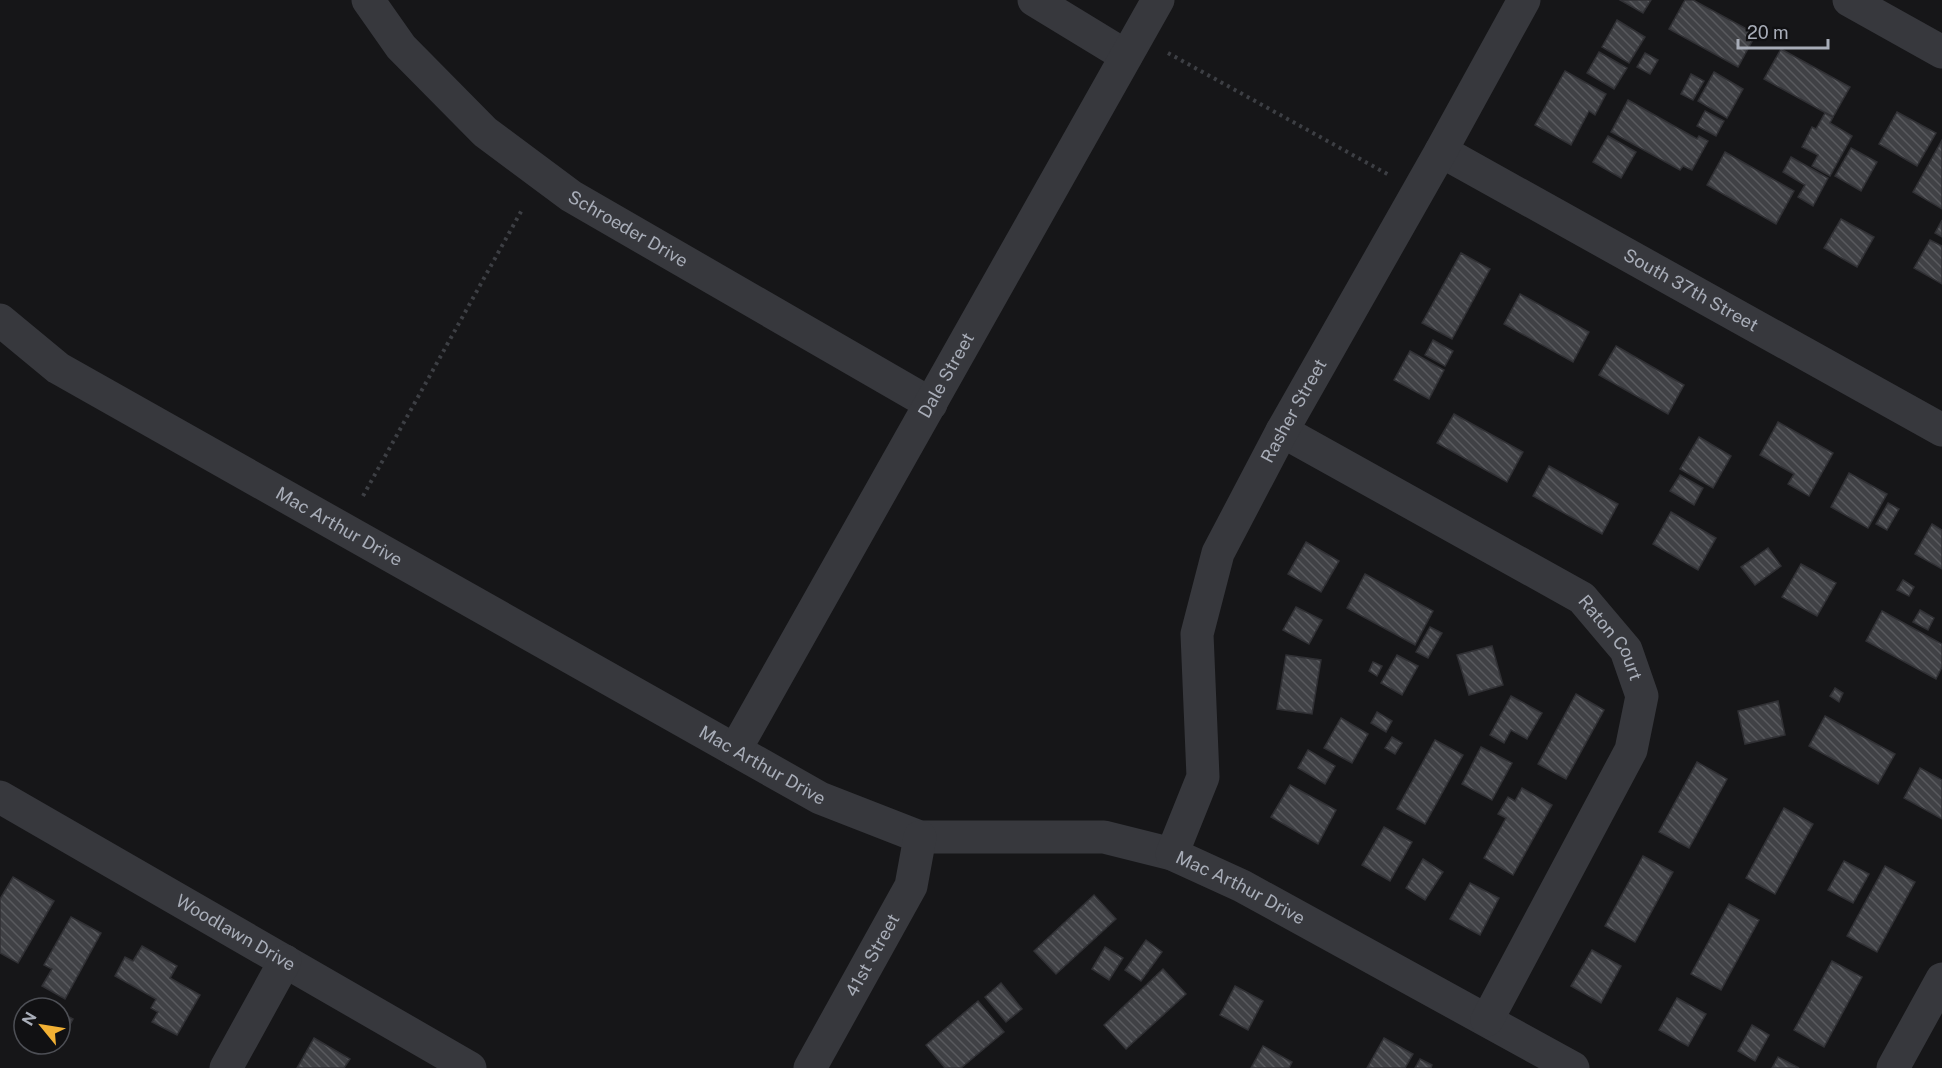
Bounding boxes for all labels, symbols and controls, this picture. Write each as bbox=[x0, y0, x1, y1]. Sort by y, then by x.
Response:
scale bar bbox=[1738, 12, 1828, 50]
text: 20 m bbox=[1747, 22, 1789, 43]
street label: Schroeder Drive bbox=[565, 186, 692, 271]
street label: South 37th Street bbox=[1620, 244, 1762, 336]
street label: Dale Street bbox=[913, 329, 978, 422]
street label: Rasher Street bbox=[1256, 355, 1331, 466]
street label: Mac Arthur Drive bbox=[272, 482, 406, 570]
street label: Raton Court bbox=[1574, 591, 1647, 683]
street label: Mac Arthur Drive bbox=[696, 721, 830, 809]
street label: Mac Arthur Drive bbox=[1173, 846, 1309, 929]
street label: Woodlawn Drive bbox=[172, 890, 299, 975]
street label: 41st Street bbox=[841, 910, 904, 1000]
north arrow bbox=[12, 996, 72, 1056]
text: N bbox=[18, 1009, 41, 1029]

